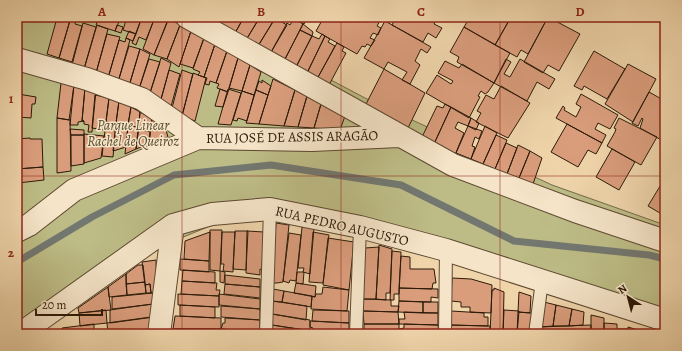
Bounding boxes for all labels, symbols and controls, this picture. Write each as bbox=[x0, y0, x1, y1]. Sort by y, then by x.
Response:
text: A bbox=[97, 3, 107, 20]
text: B bbox=[257, 3, 265, 20]
text: C bbox=[417, 3, 425, 20]
text: D bbox=[575, 3, 585, 20]
text: 1 bbox=[9, 90, 14, 107]
park label: Parque Linear Rachel de Queiroz bbox=[87, 116, 179, 151]
street label: RUA JOSÉ DE ASSIS ARAGÃO bbox=[206, 126, 379, 148]
street label: RUA PEDRO AUGUSTO bbox=[273, 201, 411, 251]
text: 2 bbox=[8, 244, 15, 261]
north arrow bbox=[608, 277, 648, 317]
text: N bbox=[615, 281, 630, 298]
scale bar bbox=[36, 291, 102, 317]
text: 20 m bbox=[42, 297, 66, 313]

